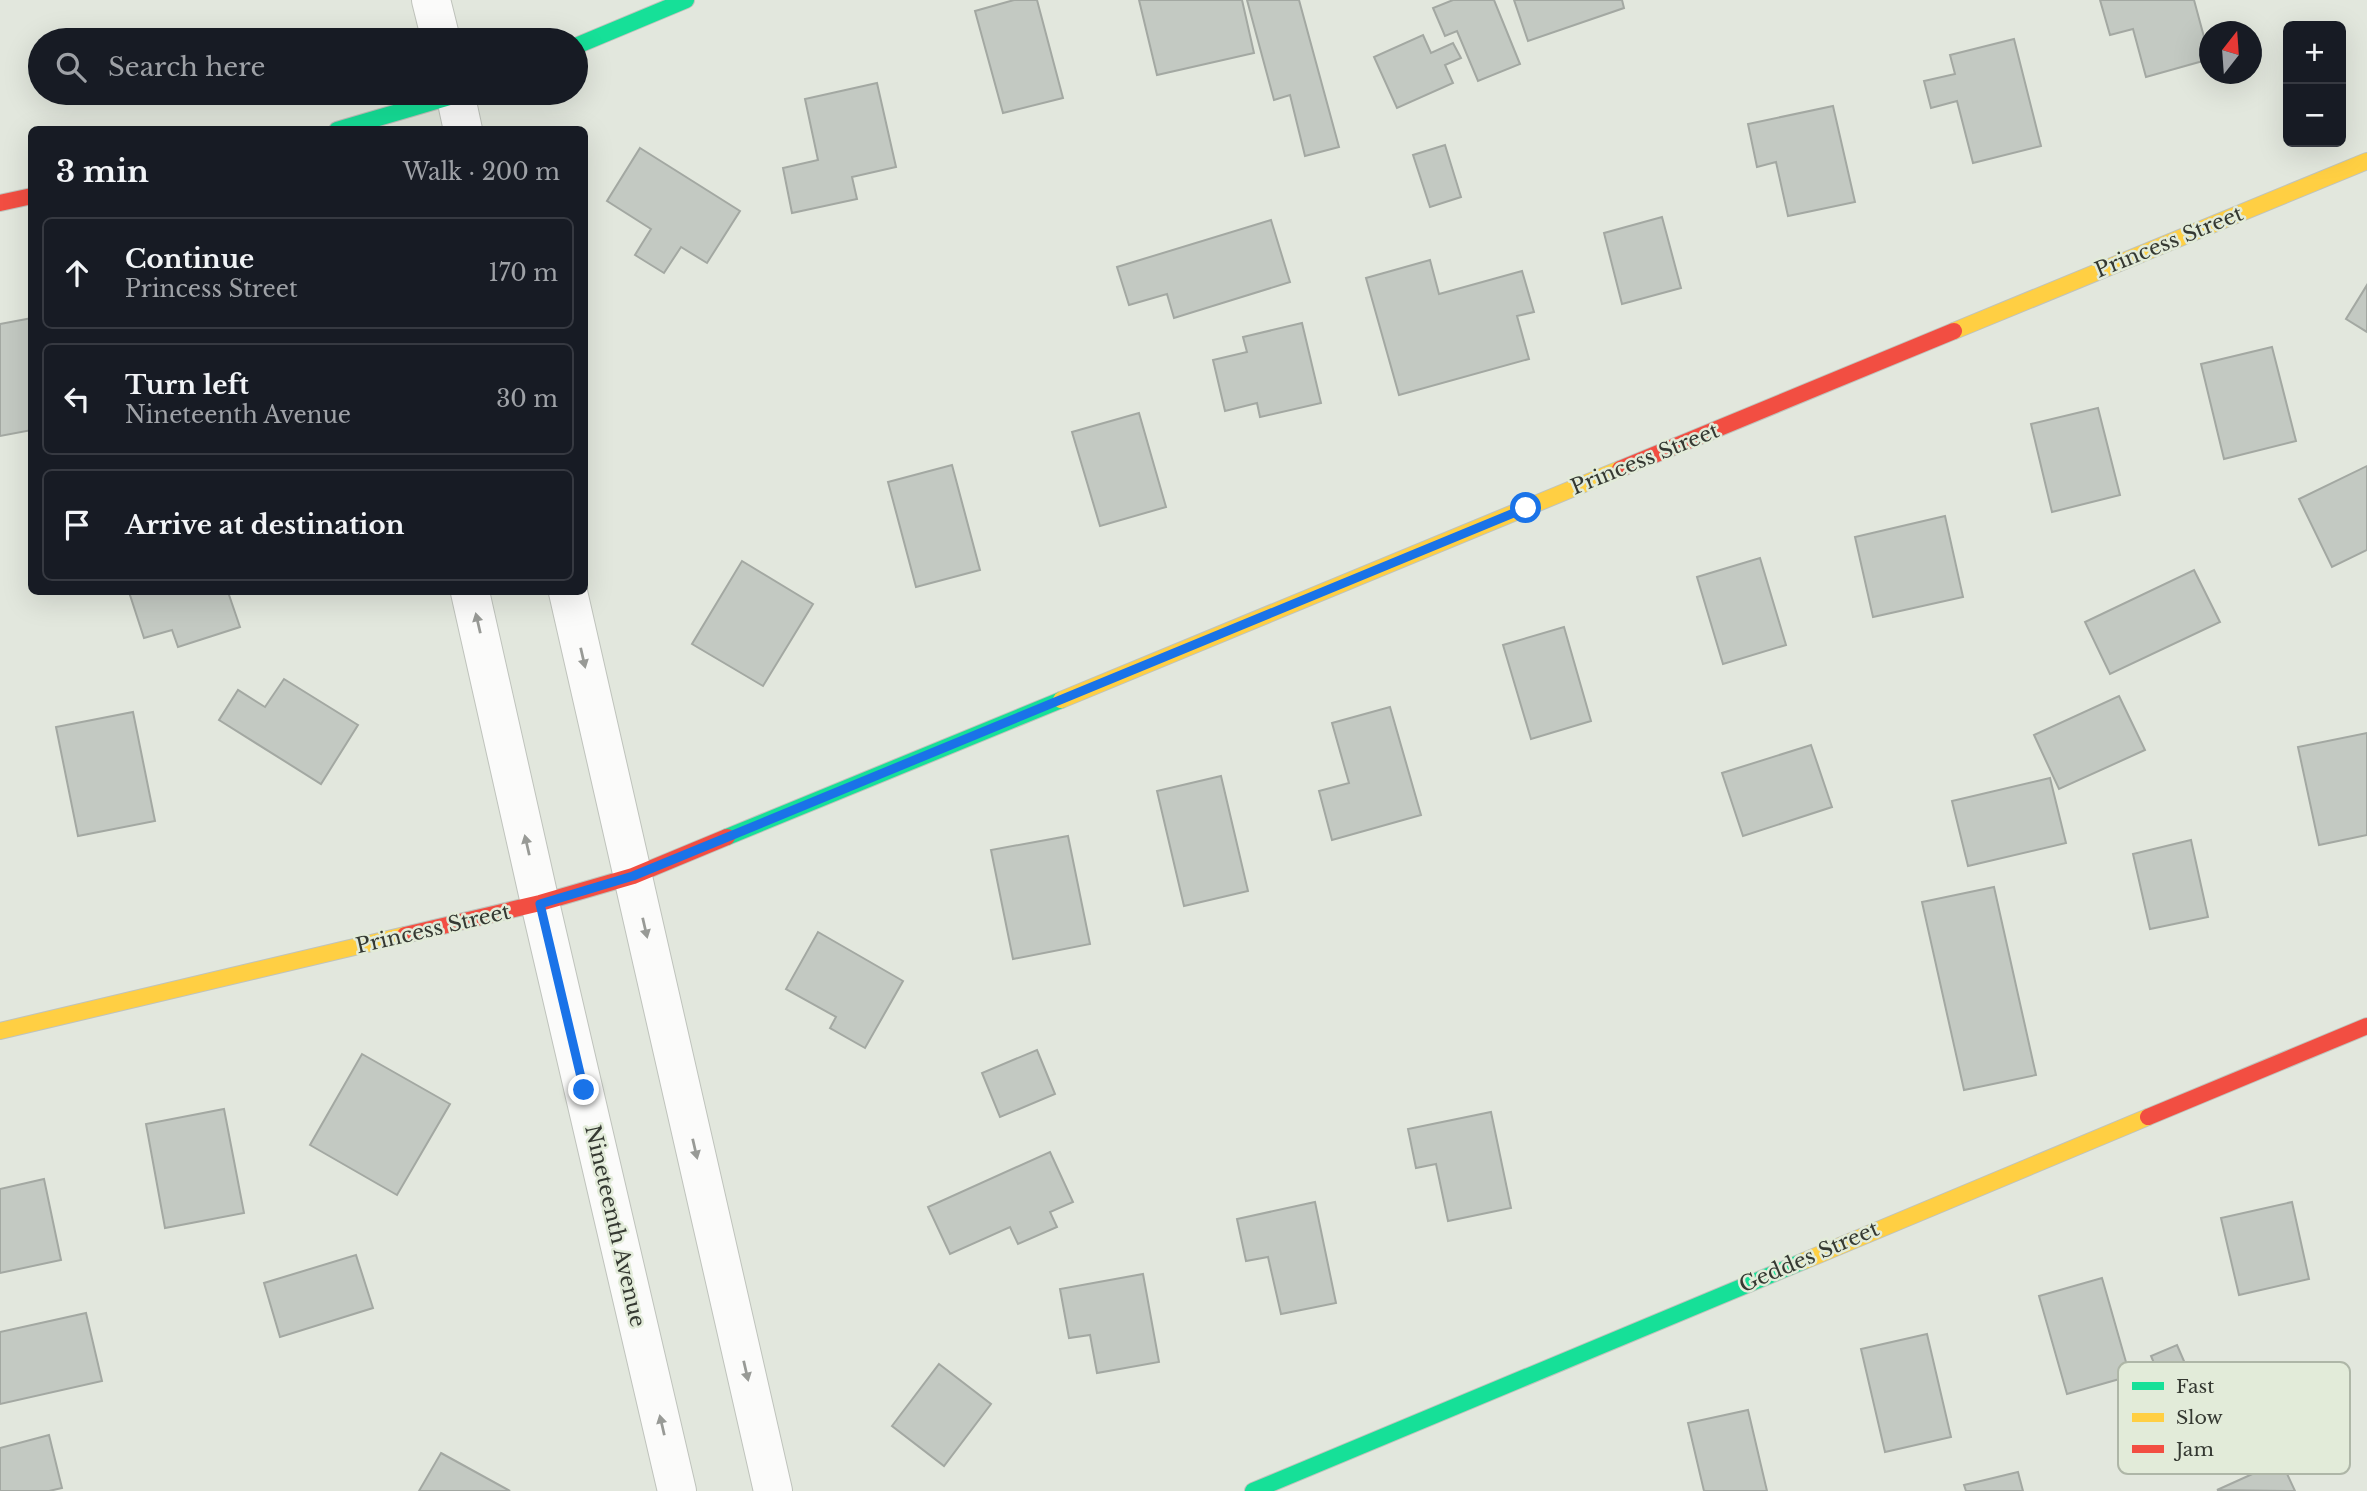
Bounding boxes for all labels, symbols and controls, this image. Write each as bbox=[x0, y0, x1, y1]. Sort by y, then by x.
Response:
north arrow bbox=[2199, 21, 2262, 84]
map controls bbox=[2283, 21, 2346, 147]
button: + bbox=[2283, 21, 2346, 84]
search box bbox=[28, 28, 588, 105]
icon: search bbox=[52, 48, 90, 86]
text: Search here bbox=[108, 51, 265, 83]
button: − bbox=[2283, 84, 2346, 147]
text: 3 min bbox=[56, 153, 149, 190]
text: Walk · 200 m bbox=[403, 158, 560, 186]
street label: Princess Street bbox=[2091, 200, 2247, 284]
text: Continue bbox=[125, 243, 254, 275]
icon: ahead bbox=[58, 254, 96, 292]
text: 170 m bbox=[488, 259, 558, 287]
text: Princess Street bbox=[125, 275, 298, 303]
text: Turn left bbox=[125, 369, 249, 401]
icon: left bbox=[58, 380, 96, 418]
text: 30 m bbox=[496, 385, 558, 413]
text: Nineteenth Avenue bbox=[125, 401, 351, 429]
street label: Princess Street bbox=[1567, 417, 1723, 501]
route start bbox=[1510, 492, 1541, 523]
icon: arrive bbox=[58, 506, 96, 544]
text: Arrive at destination bbox=[125, 509, 405, 541]
one-way arrow bbox=[472, 612, 483, 634]
one-way arrow bbox=[578, 647, 589, 669]
one-way arrow bbox=[522, 834, 533, 856]
street label: Princess Street bbox=[353, 899, 513, 959]
one-way arrow bbox=[639, 917, 650, 939]
route end bbox=[568, 1074, 599, 1105]
street label: Nineteenth Avenue bbox=[579, 1123, 651, 1329]
one-way arrow bbox=[690, 1138, 701, 1160]
street label: Geddes Street bbox=[1735, 1216, 1883, 1298]
one-way arrow bbox=[741, 1360, 752, 1382]
legend bbox=[2118, 1362, 2350, 1474]
text: Fast bbox=[2176, 1375, 2215, 1398]
text: Slow bbox=[2176, 1406, 2223, 1429]
one-way arrow bbox=[656, 1413, 667, 1435]
text: Jam bbox=[2173, 1438, 2214, 1461]

